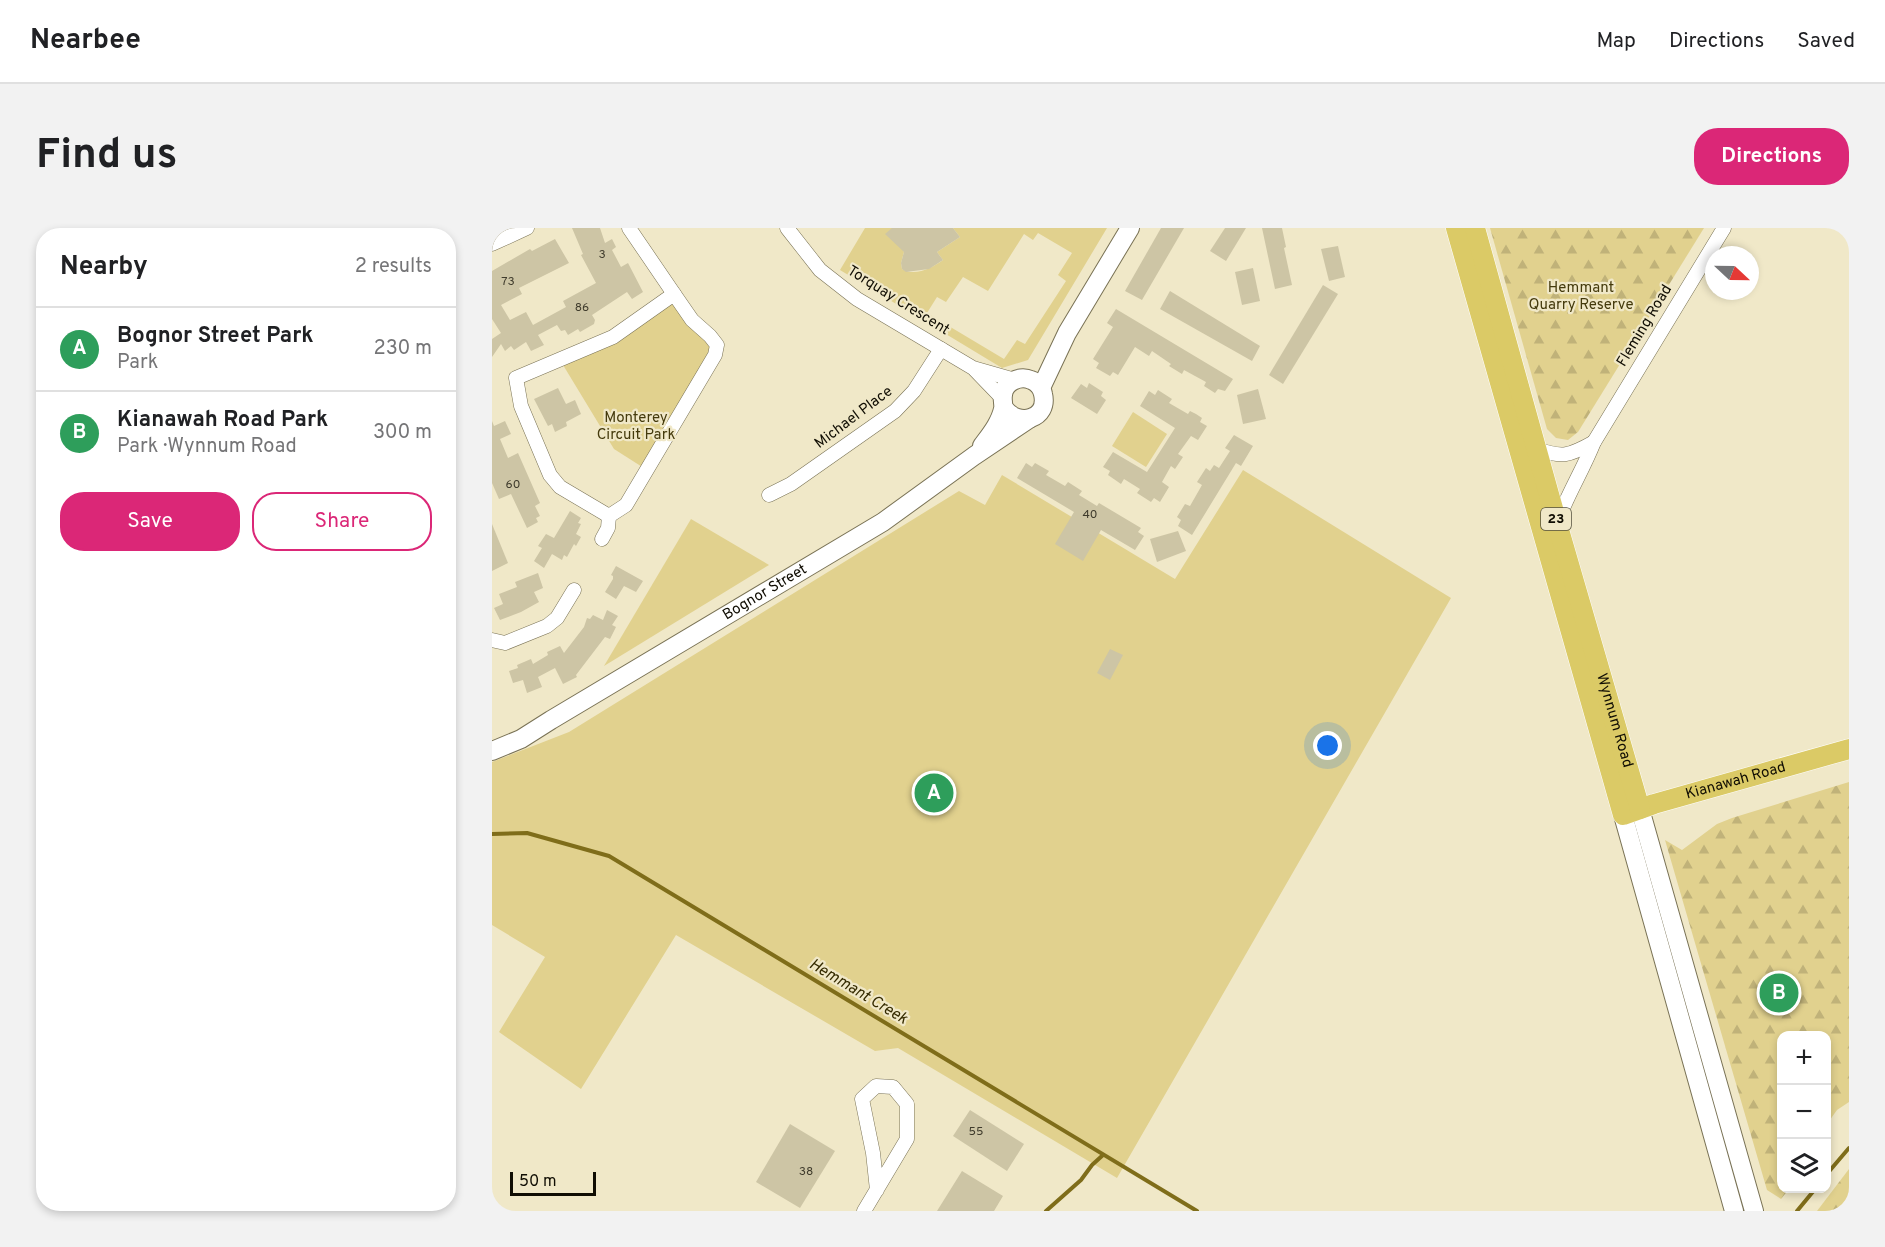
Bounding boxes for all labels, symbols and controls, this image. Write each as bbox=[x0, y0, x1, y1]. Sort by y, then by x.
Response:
text: Nearbee bbox=[30, 23, 141, 59]
text: Map bbox=[1596, 28, 1636, 55]
text: Directions bbox=[1669, 28, 1764, 55]
text: Saved bbox=[1797, 28, 1855, 55]
button: Directions bbox=[1694, 128, 1849, 185]
text: Find us bbox=[36, 130, 177, 183]
north arrow bbox=[1705, 246, 1759, 300]
house number: 3 bbox=[598, 247, 606, 263]
text: Nearby bbox=[60, 251, 148, 284]
text: 2 results bbox=[355, 254, 432, 280]
street label: Torquay Crescent bbox=[843, 262, 953, 340]
house number: 73 bbox=[501, 274, 515, 290]
park label: Hemmant Quarry Reserve bbox=[1528, 279, 1634, 315]
street label: Fleming Road bbox=[1613, 281, 1677, 371]
house number: 86 bbox=[575, 300, 589, 316]
text: Bognor Street Park bbox=[117, 323, 314, 350]
text: A bbox=[72, 336, 87, 362]
text: 230 m bbox=[373, 336, 432, 362]
text: Park bbox=[117, 350, 158, 376]
street label: Michael Place bbox=[811, 383, 897, 453]
text: Kianawah Road Park bbox=[117, 407, 328, 434]
park label: Monterey Circuit Park bbox=[597, 409, 675, 445]
text: B bbox=[73, 420, 86, 446]
text: 300 m bbox=[373, 420, 432, 446]
text: Park · Wynnum Road bbox=[117, 434, 297, 460]
house number: 60 bbox=[506, 477, 520, 493]
button: Save bbox=[60, 492, 240, 551]
button: Share bbox=[252, 492, 432, 551]
house number: 40 bbox=[1082, 507, 1098, 523]
road number: 23 bbox=[1541, 508, 1571, 530]
street label: Bognor Street bbox=[719, 560, 811, 625]
street label: Wynnum Road bbox=[1592, 671, 1637, 770]
your location bbox=[1313, 731, 1342, 760]
street label: Kianawah Road bbox=[1683, 758, 1788, 804]
pin: A bbox=[914, 770, 954, 816]
water label: Hemmant Creek bbox=[805, 955, 912, 1030]
pin: B bbox=[1760, 970, 1798, 1016]
map controls bbox=[1777, 1031, 1831, 1193]
button: + bbox=[1777, 1031, 1831, 1085]
button: − bbox=[1777, 1085, 1831, 1139]
house number: 55 bbox=[969, 1124, 983, 1140]
button: layers bbox=[1777, 1139, 1831, 1193]
house number: 38 bbox=[799, 1164, 813, 1180]
scale bar bbox=[510, 1169, 596, 1196]
text: 50 m bbox=[519, 1172, 557, 1192]

